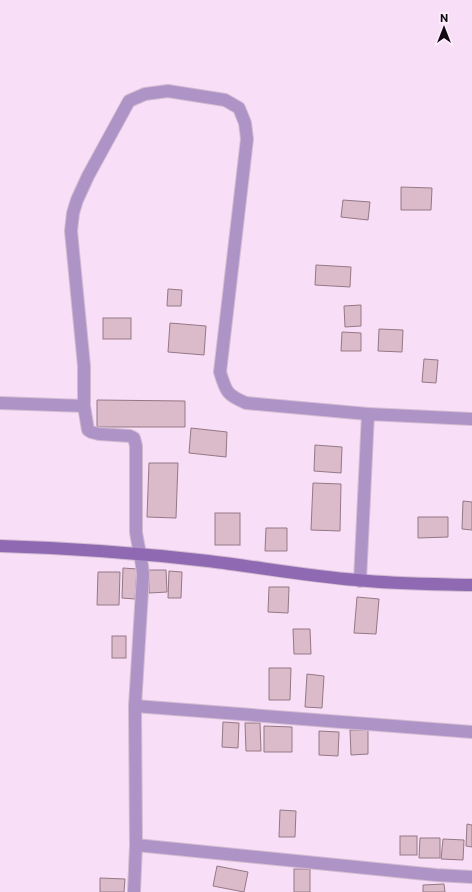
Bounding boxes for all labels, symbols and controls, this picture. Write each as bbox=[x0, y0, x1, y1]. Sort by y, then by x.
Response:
north arrow bbox=[424, 8, 464, 48]
text: N bbox=[440, 11, 448, 24]

